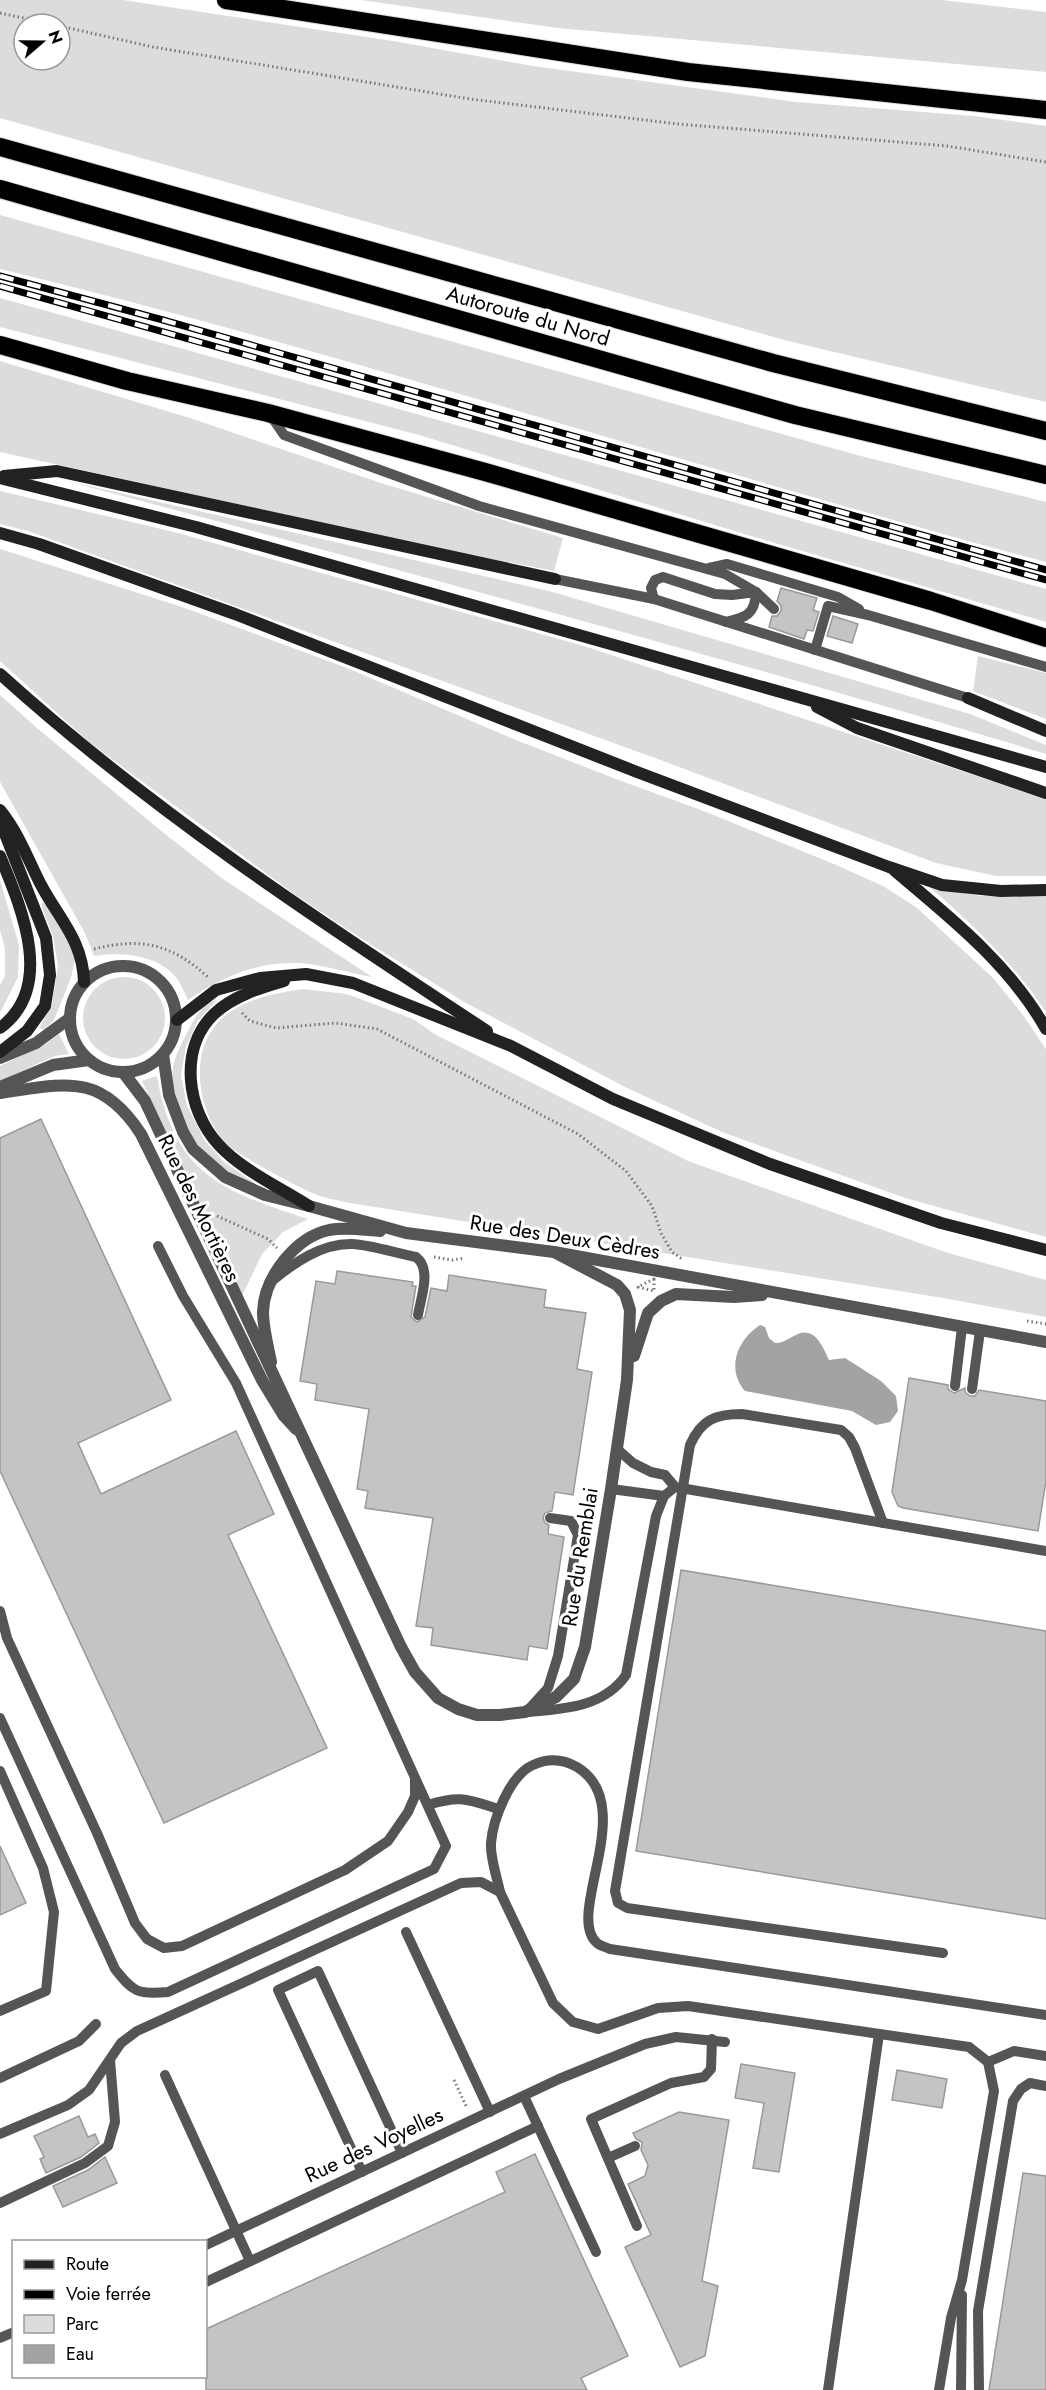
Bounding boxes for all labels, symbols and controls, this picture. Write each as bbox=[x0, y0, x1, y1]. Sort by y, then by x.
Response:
north arrow bbox=[12, 12, 72, 72]
text: N bbox=[43, 27, 69, 47]
street label: Autoroute du Nord bbox=[443, 278, 613, 354]
street label: Rue des Mortières bbox=[150, 1129, 248, 1287]
street label: Rue des Deux Cèdres bbox=[468, 1207, 662, 1267]
street label: Rue du Remblai bbox=[554, 1485, 606, 1629]
street label: Rue des Voyelles bbox=[300, 2100, 448, 2190]
legend bbox=[12, 2240, 207, 2378]
text: Route bbox=[66, 2251, 109, 2277]
text: Voie ferrée bbox=[66, 2281, 151, 2307]
text: Parc bbox=[66, 2311, 99, 2337]
text: Eau bbox=[66, 2341, 94, 2367]

